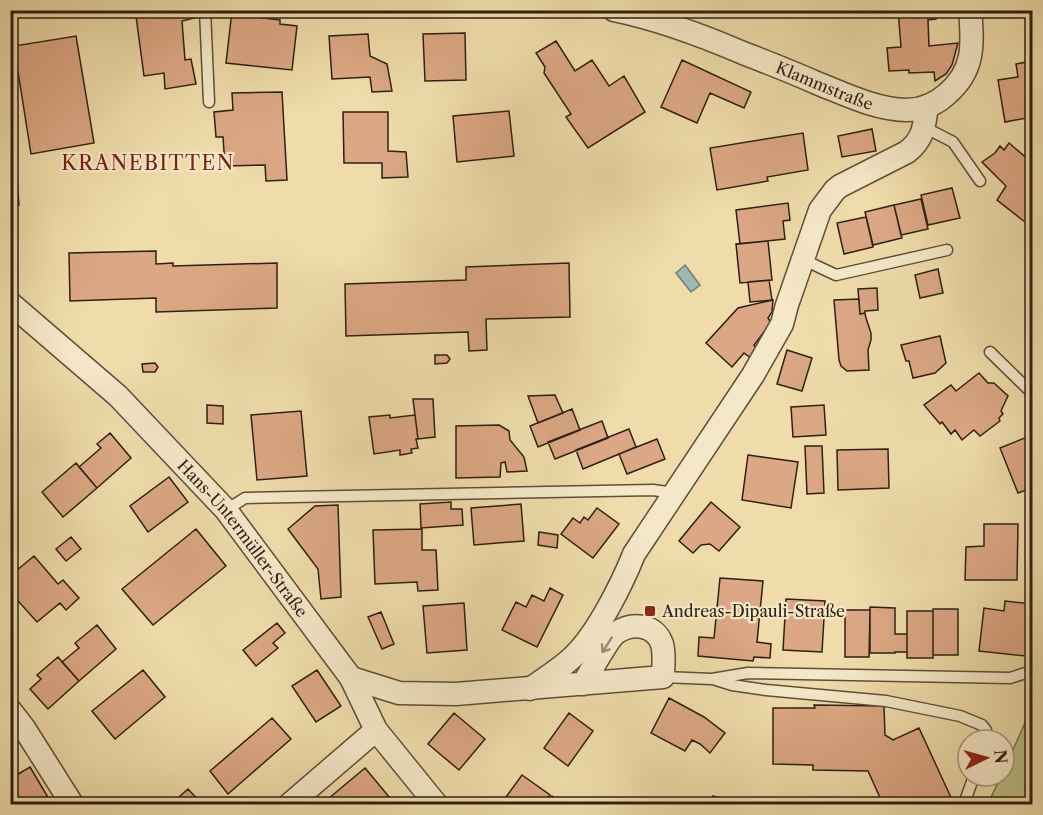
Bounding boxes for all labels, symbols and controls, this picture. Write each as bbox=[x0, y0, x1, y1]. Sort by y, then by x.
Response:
street label: Klammstraße bbox=[773, 57, 876, 114]
district label: KRANEBITTEN bbox=[61, 151, 235, 175]
street label: Hans-Untermüller-Straße bbox=[173, 455, 312, 621]
place label: Andreas-Dipauli-Straße bbox=[661, 601, 845, 621]
marker: Andreas-Dipauli-Straße bbox=[643, 604, 657, 618]
one-way arrow bbox=[601, 636, 613, 653]
north arrow bbox=[956, 728, 1016, 788]
text: N bbox=[990, 749, 1012, 765]

